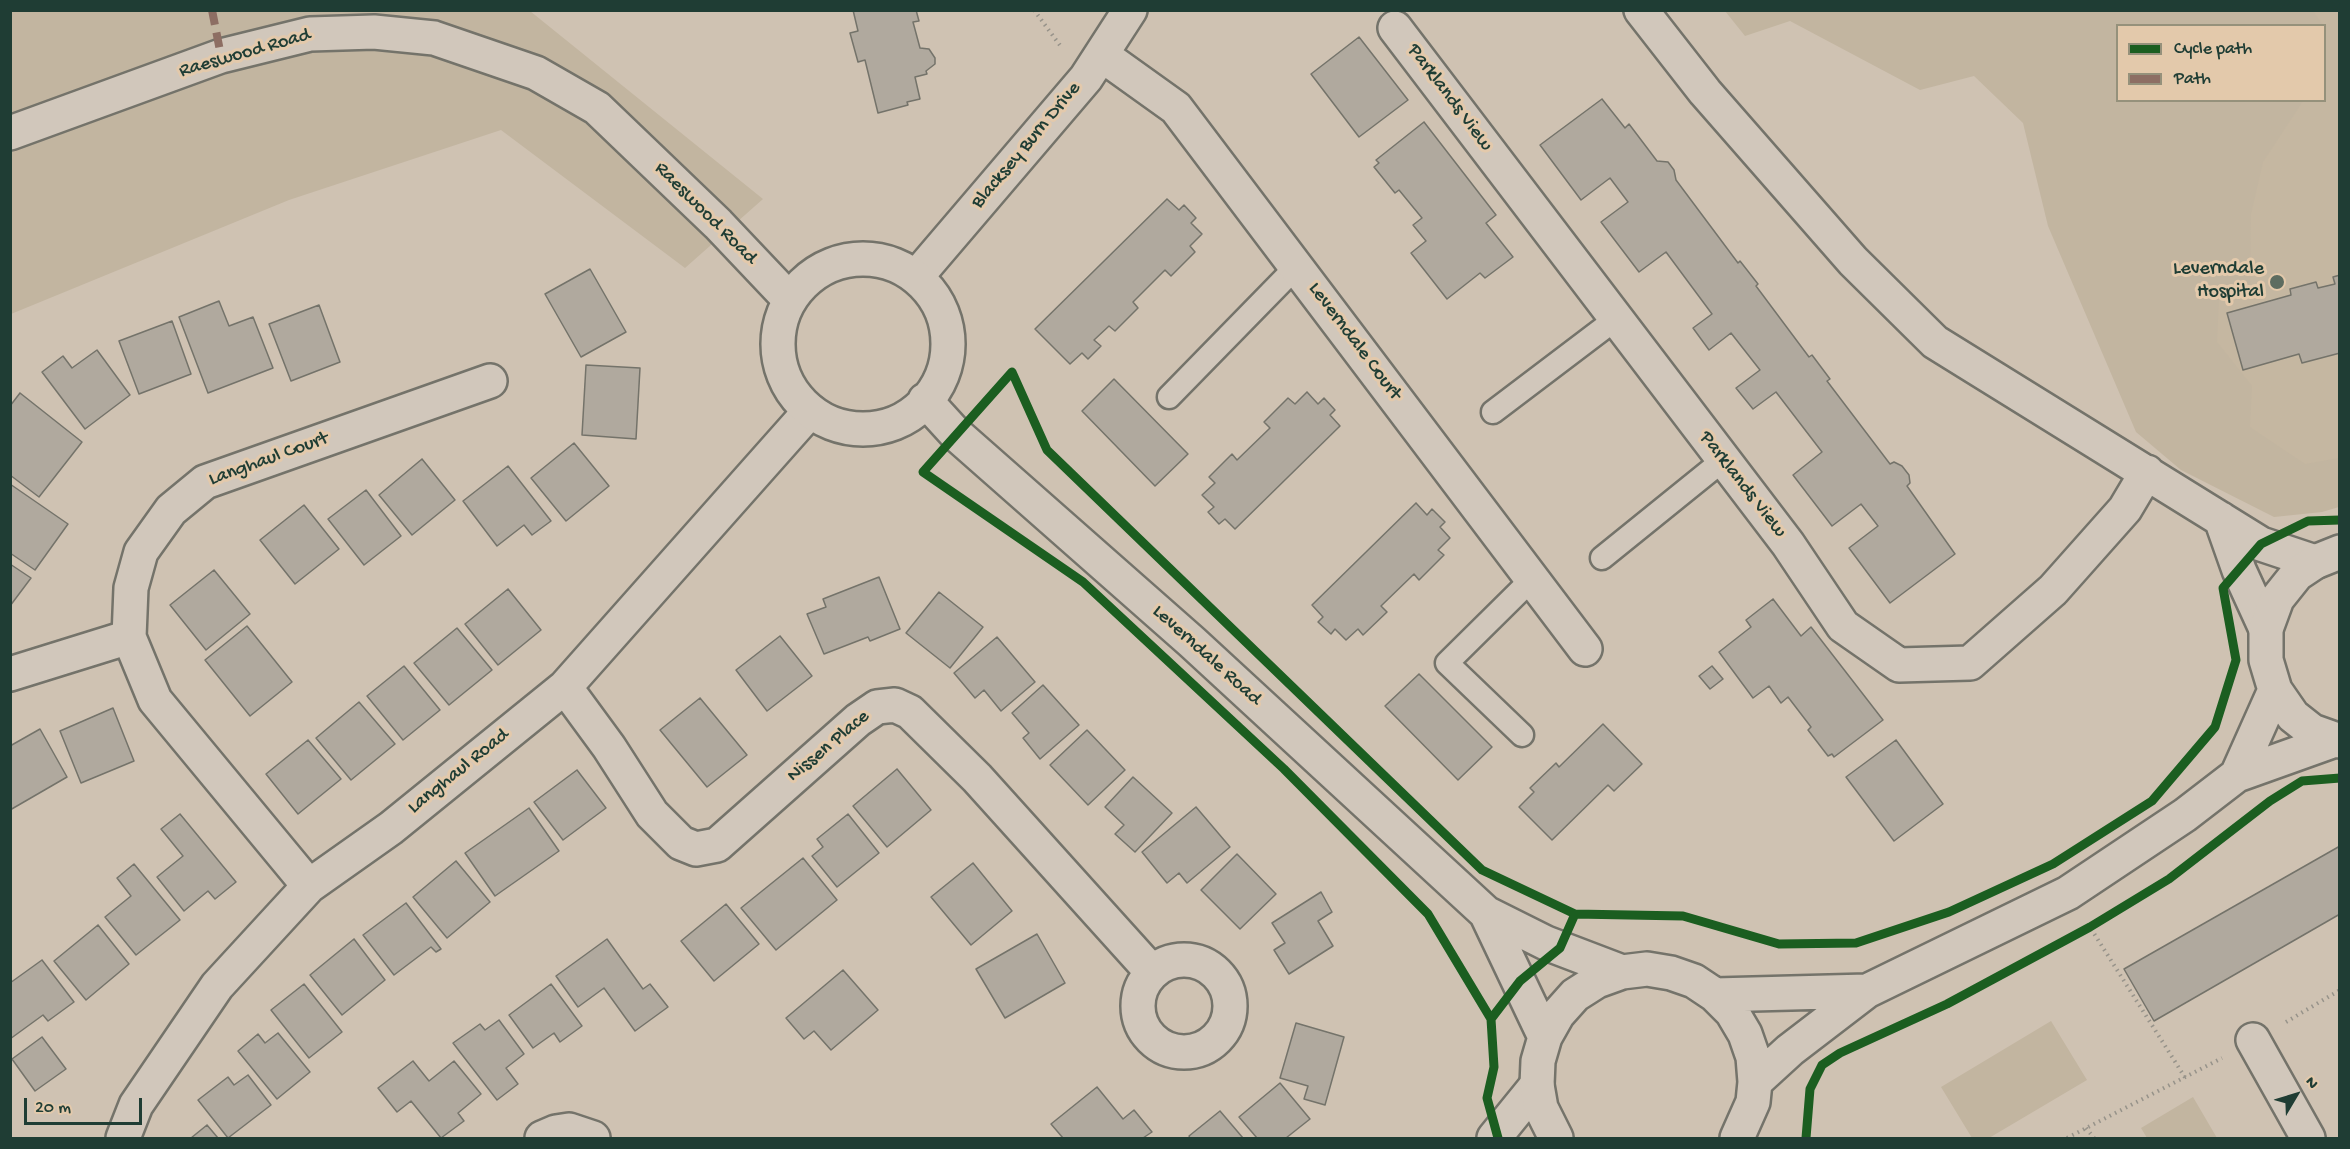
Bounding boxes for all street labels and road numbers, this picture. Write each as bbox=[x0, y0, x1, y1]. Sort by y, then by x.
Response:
street label: Raeswood Road bbox=[176, 24, 314, 84]
street label: Parklands View bbox=[1401, 40, 1497, 156]
street label: Blacksey Burn Drive bbox=[967, 78, 1087, 214]
street label: Raeswood Road bbox=[649, 158, 761, 270]
street label: Leverndale Court bbox=[1302, 278, 1406, 406]
street label: Langhaul Court bbox=[206, 427, 332, 493]
street label: Parklands View bbox=[1693, 427, 1791, 543]
street label: Leverndale Road bbox=[1146, 600, 1266, 712]
street label: Nissen Place bbox=[783, 706, 875, 788]
street label: Langhaul Road bbox=[404, 724, 514, 820]

